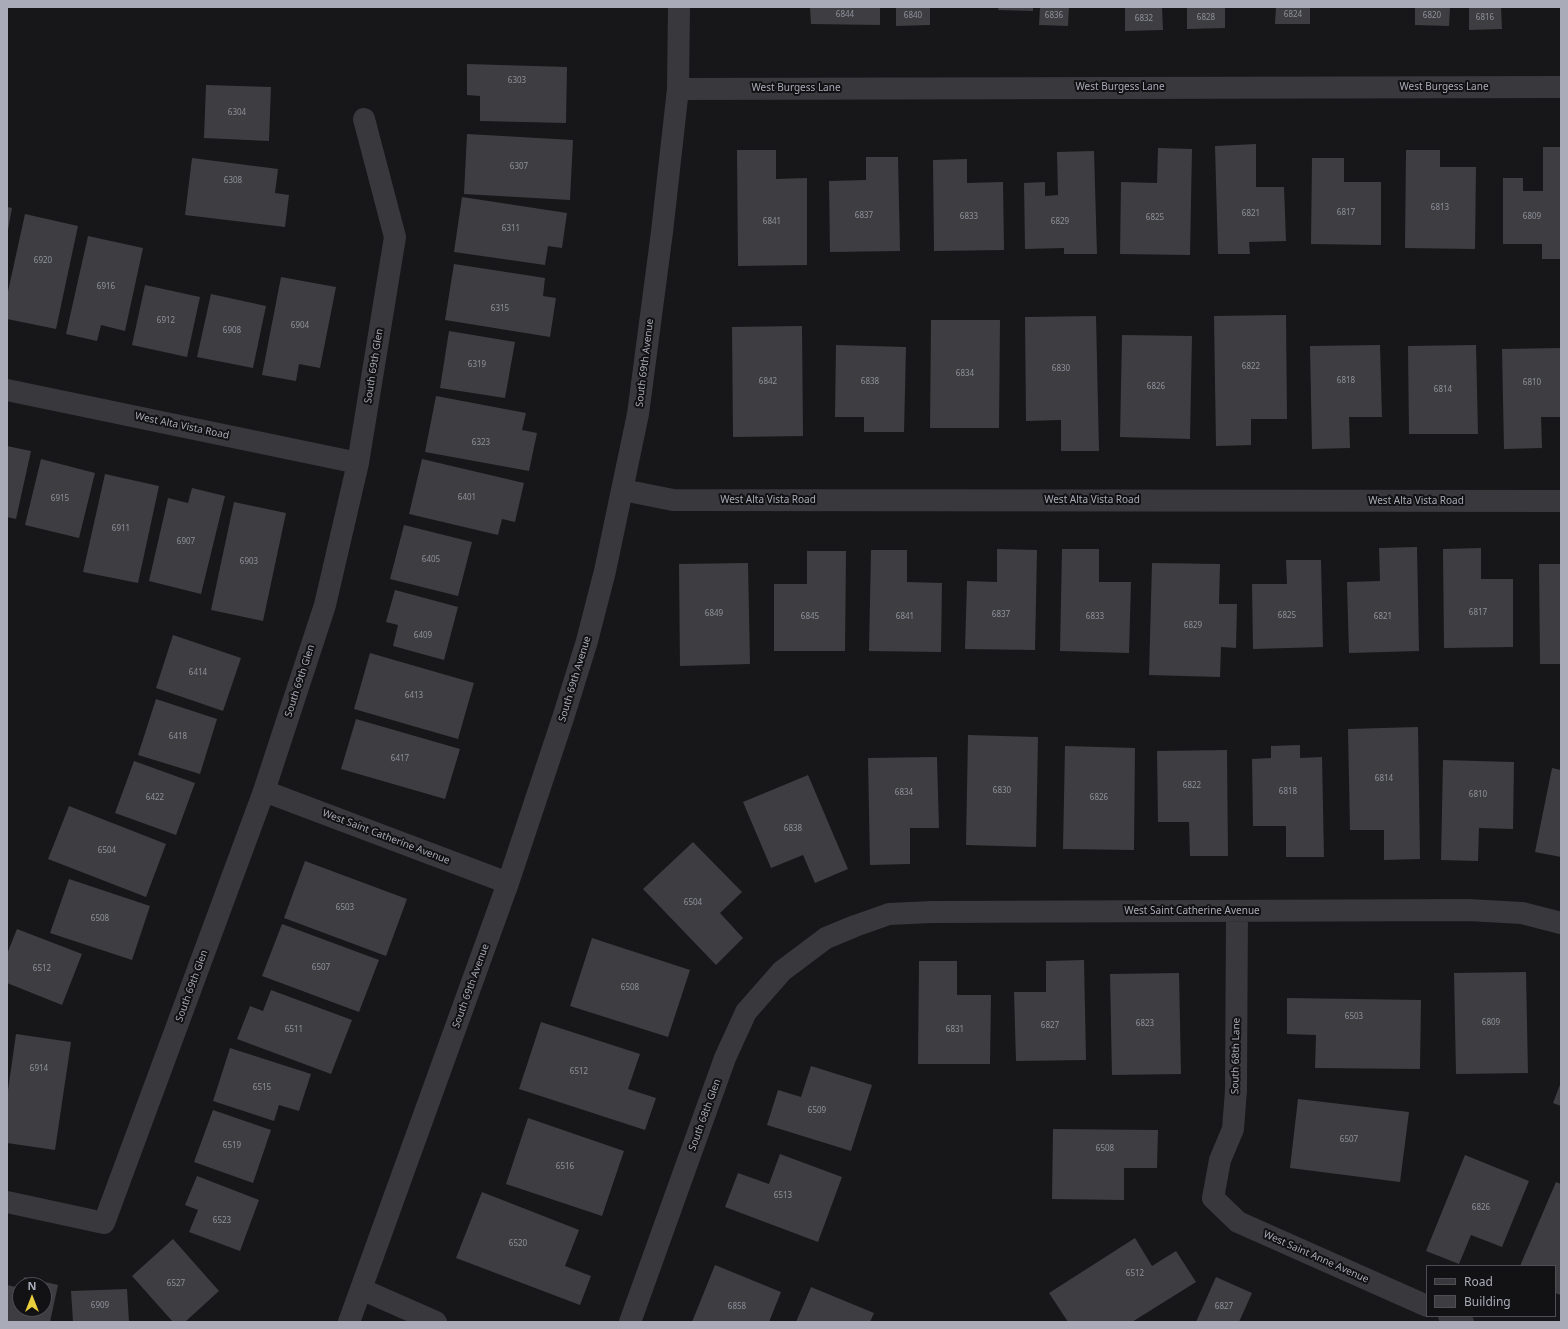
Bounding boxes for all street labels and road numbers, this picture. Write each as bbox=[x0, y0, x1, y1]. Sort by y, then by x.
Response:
street label: West Burgess Lane bbox=[1075, 81, 1165, 93]
street label: West Burgess Lane bbox=[1399, 81, 1489, 93]
street label: West Burgess Lane bbox=[751, 82, 841, 94]
street label: South 69th Avenue bbox=[634, 318, 656, 408]
street label: South 69th Glen bbox=[362, 328, 386, 404]
street label: West Alta Vista Road bbox=[134, 410, 230, 442]
street label: West Alta Vista Road bbox=[720, 494, 816, 506]
street label: West Alta Vista Road bbox=[1044, 494, 1140, 506]
street label: West Alta Vista Road bbox=[1368, 495, 1464, 507]
street label: South 69th Avenue bbox=[556, 635, 594, 723]
street label: South 69th Glen bbox=[283, 643, 317, 719]
street label: West Saint Catherine Avenue bbox=[321, 807, 451, 867]
street label: West Saint Catherine Avenue bbox=[1124, 905, 1260, 917]
street label: South 69th Avenue bbox=[450, 942, 492, 1030]
street label: South 69th Glen bbox=[173, 948, 211, 1024]
street label: South 68th Lane bbox=[1229, 1018, 1243, 1094]
street label: South 68th Glen bbox=[686, 1077, 724, 1153]
street label: West Saint Anne Avenue bbox=[1262, 1228, 1370, 1286]

